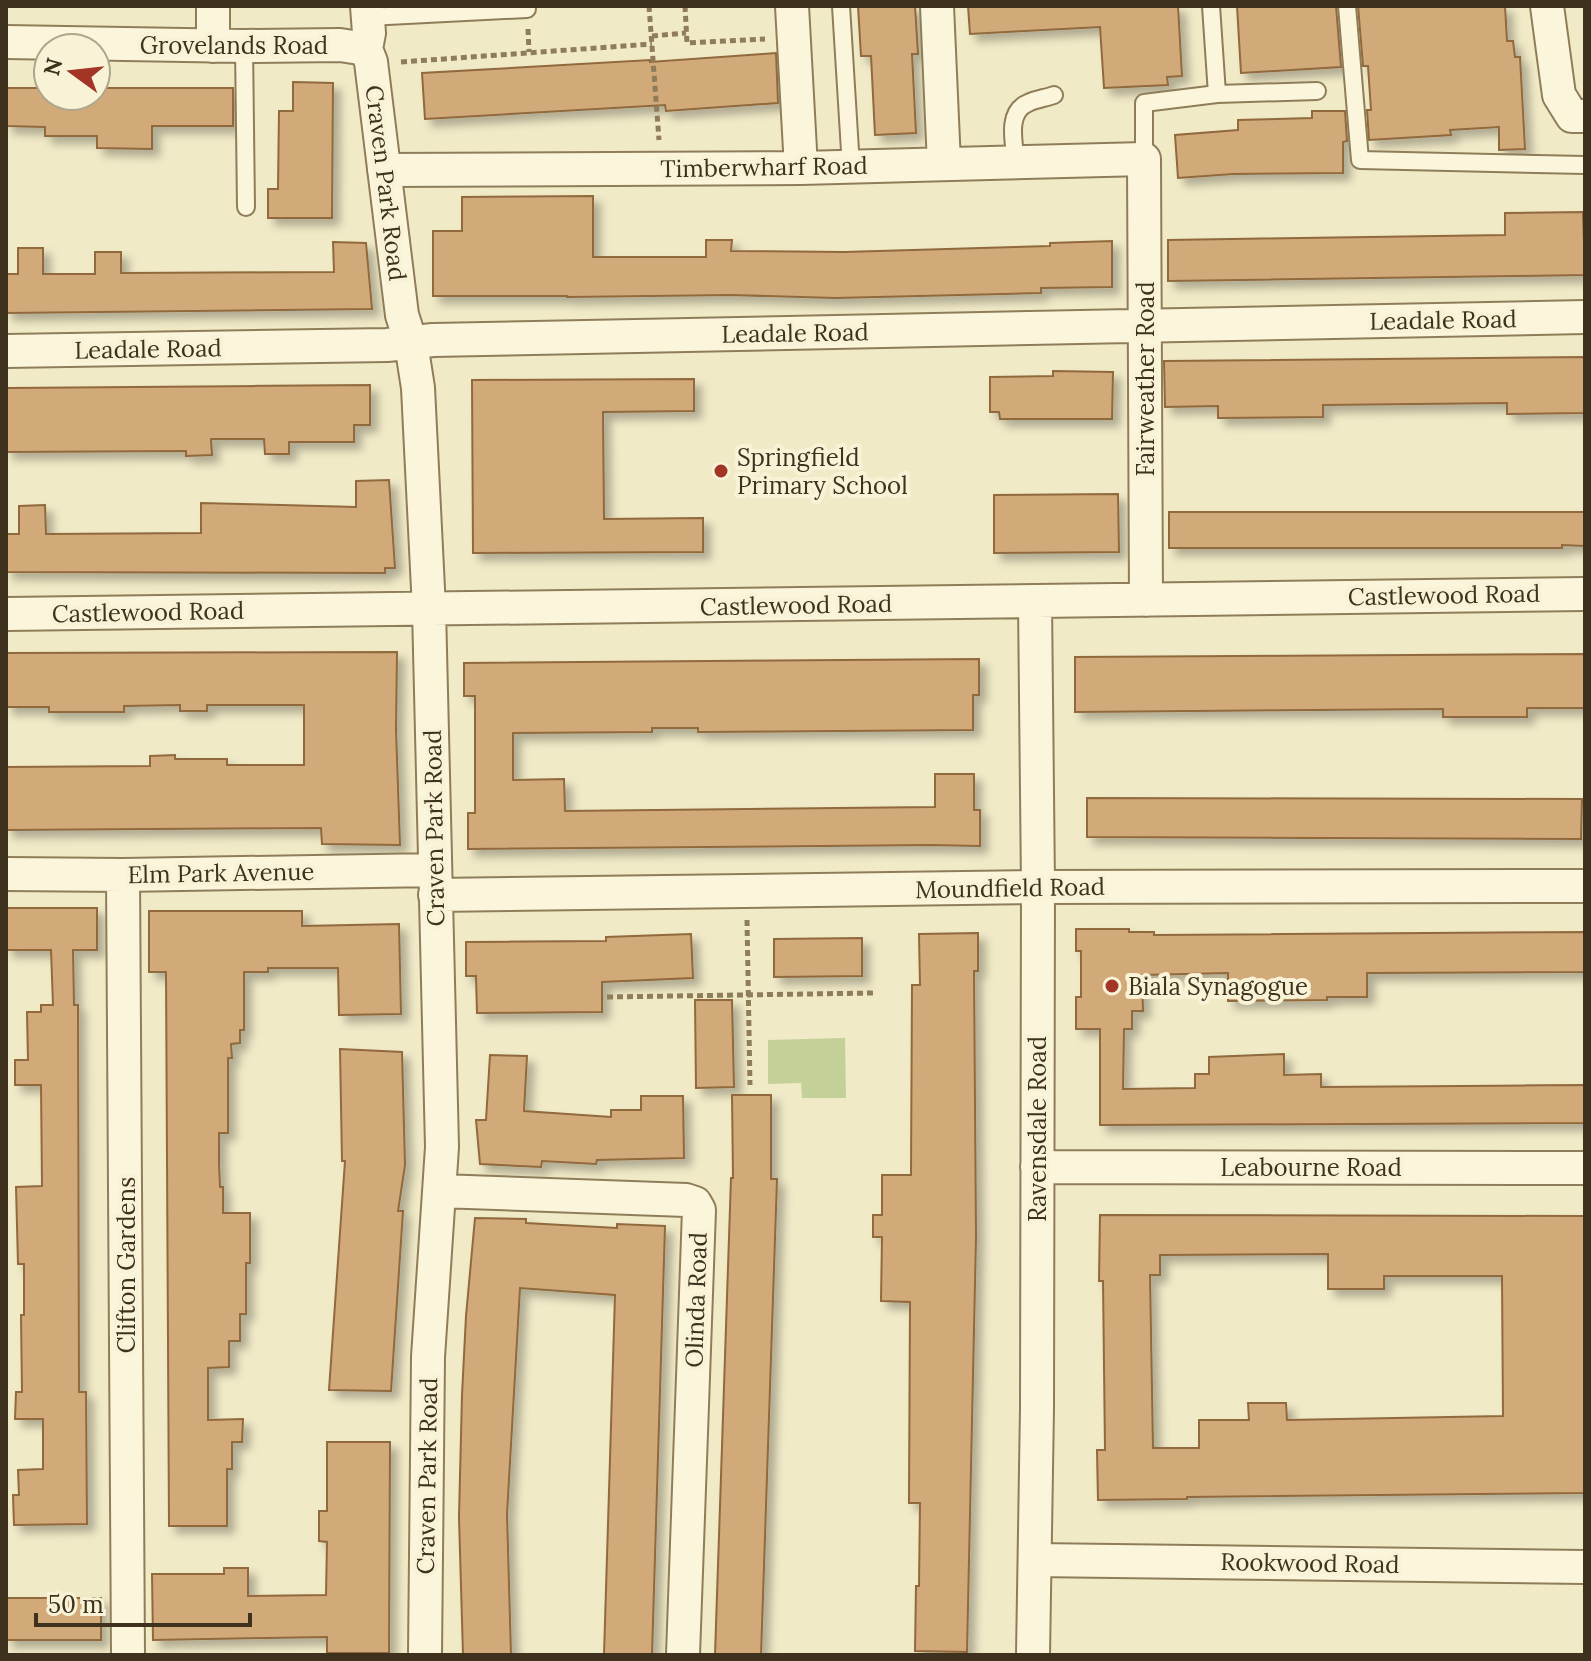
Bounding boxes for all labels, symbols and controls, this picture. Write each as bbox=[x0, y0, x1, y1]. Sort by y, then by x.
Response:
street label: Grovelands Road bbox=[140, 30, 328, 61]
north arrow bbox=[32, 32, 112, 112]
text: N bbox=[37, 55, 68, 79]
street label: Craven Park Road bbox=[359, 83, 413, 283]
street label: Timberwharf Road bbox=[660, 150, 868, 184]
street label: Fairweather Road bbox=[1130, 281, 1161, 477]
street label: Leadale Road bbox=[1369, 303, 1517, 337]
street label: Leadale Road bbox=[721, 316, 869, 350]
street label: Leadale Road bbox=[74, 332, 222, 366]
place label: Springfield Primary School bbox=[737, 442, 908, 501]
marker: Springfield Primary School bbox=[712, 462, 730, 480]
street label: Castlewood Road bbox=[1348, 578, 1540, 612]
street label: Castlewood Road bbox=[700, 588, 892, 622]
street label: Castlewood Road bbox=[52, 595, 244, 629]
street label: Craven Park Road bbox=[417, 729, 451, 927]
street label: Elm Park Avenue bbox=[127, 856, 315, 890]
street label: Moundfield Road bbox=[915, 871, 1105, 905]
place label: Biala Synagogue bbox=[1128, 971, 1308, 1002]
marker: Biala Synagogue bbox=[1103, 977, 1121, 995]
street label: Ravensdale Road bbox=[1022, 1036, 1053, 1222]
street label: Leabourne Road bbox=[1220, 1152, 1402, 1183]
street label: Clifton Gardens bbox=[111, 1177, 142, 1353]
street label: Olinda Road bbox=[678, 1232, 714, 1368]
street label: Craven Park Road bbox=[410, 1377, 444, 1575]
street label: Rookwood Road bbox=[1220, 1546, 1400, 1580]
scale bar bbox=[36, 1577, 250, 1627]
text: 50 m bbox=[48, 1589, 104, 1620]

